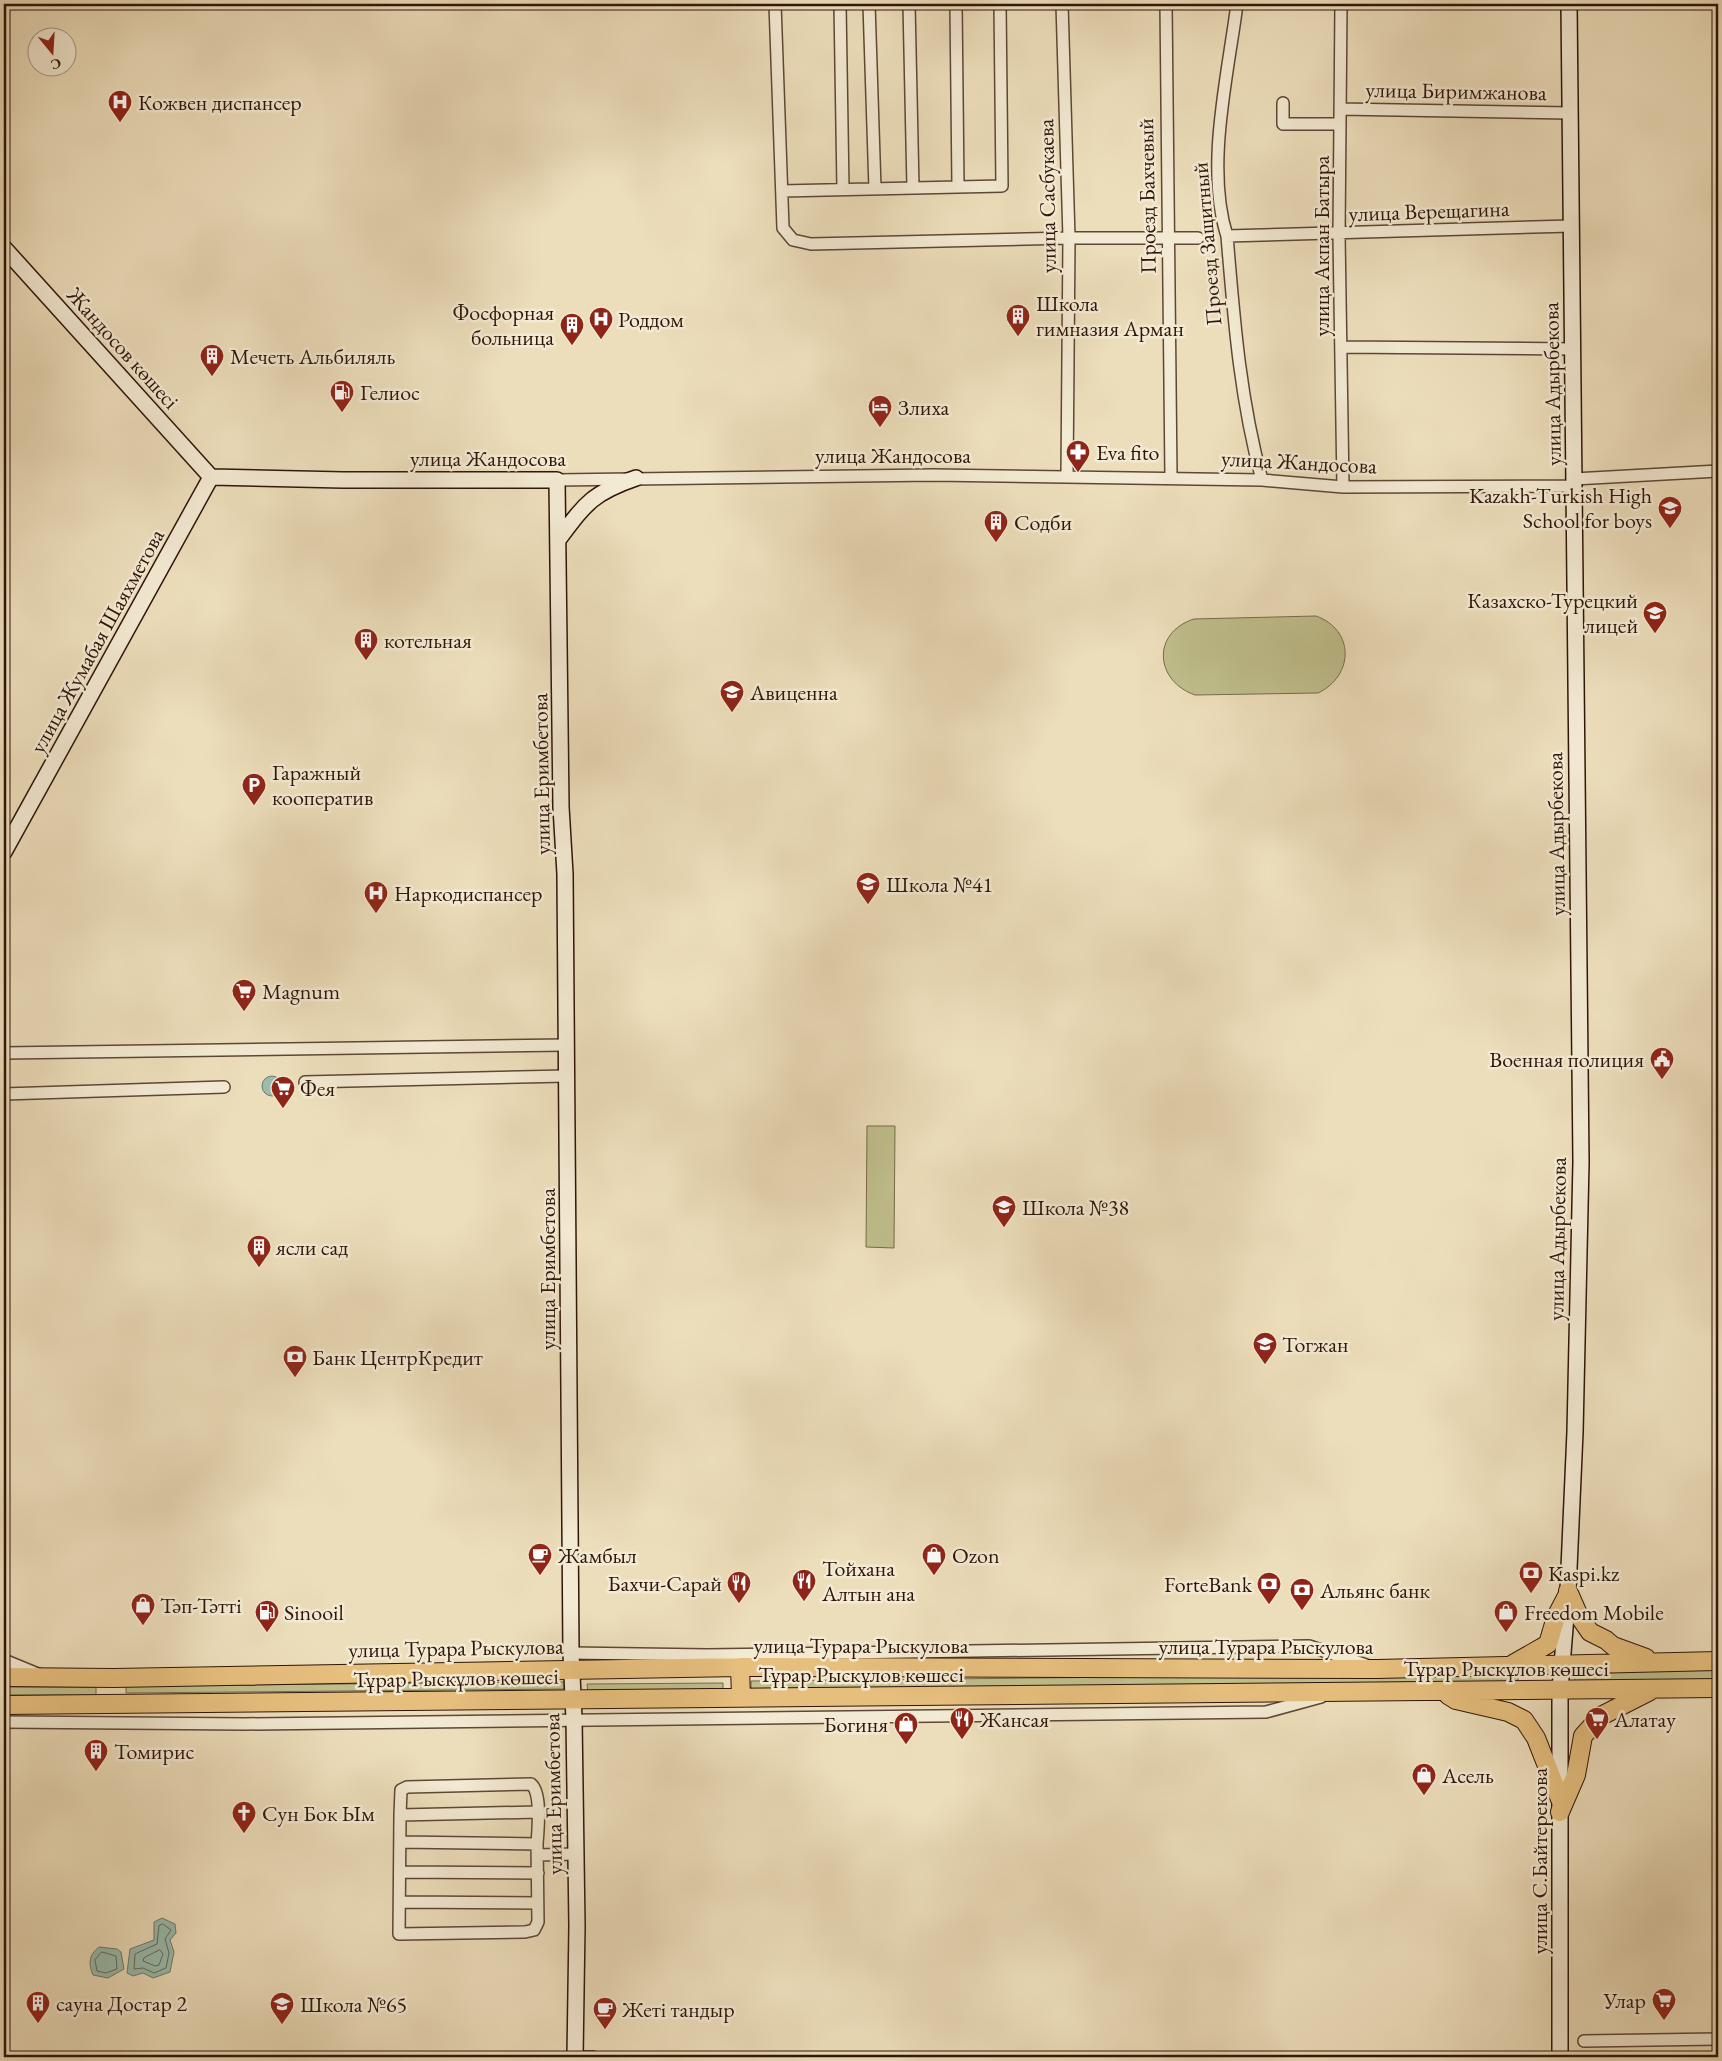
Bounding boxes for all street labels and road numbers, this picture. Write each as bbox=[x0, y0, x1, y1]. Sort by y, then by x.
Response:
street label: улица Биримжанова bbox=[1365, 75, 1547, 107]
street label: улица Сасбукаева bbox=[1031, 118, 1063, 273]
street label: Проезд Бахчевый bbox=[1131, 118, 1163, 274]
street label: улица Акпан Батыра bbox=[1307, 155, 1336, 337]
street label: Проезд Защитный bbox=[1185, 161, 1229, 327]
street label: улица Верещагина bbox=[1348, 194, 1510, 228]
street label: Жандосов көшесі bbox=[60, 280, 186, 415]
street label: улица Адырбекова bbox=[1536, 302, 1568, 466]
street label: улица Жандосова bbox=[815, 441, 971, 470]
street label: улица Жандосова bbox=[1220, 443, 1378, 481]
street label: улица Жандосова bbox=[410, 444, 566, 473]
street label: улица Жумабая Шаяхметова bbox=[23, 523, 171, 758]
street label: улица Еримбетова bbox=[525, 693, 557, 855]
street label: улица Адырбекова bbox=[1540, 752, 1572, 916]
street label: улица Адырбекова bbox=[1541, 1157, 1573, 1321]
street label: улица Еримбетова bbox=[533, 1188, 562, 1350]
street label: улица Турара Рыскулова bbox=[753, 1631, 969, 1660]
street label: улица Турара Рыскулова bbox=[348, 1632, 564, 1664]
street label: улица Турара Рыскулова bbox=[1158, 1632, 1374, 1661]
street label: Тұрар Рыскұлов көшесі bbox=[1403, 1654, 1609, 1683]
street label: Тұрар Рыскұлов көшесі bbox=[758, 1660, 964, 1689]
street label: Тұрар Рыскұлов көшесі bbox=[353, 1662, 559, 1694]
street label: улица Еримбетова bbox=[537, 1713, 569, 1875]
street label: улица С.Байтерекова bbox=[1525, 1768, 1554, 1954]

